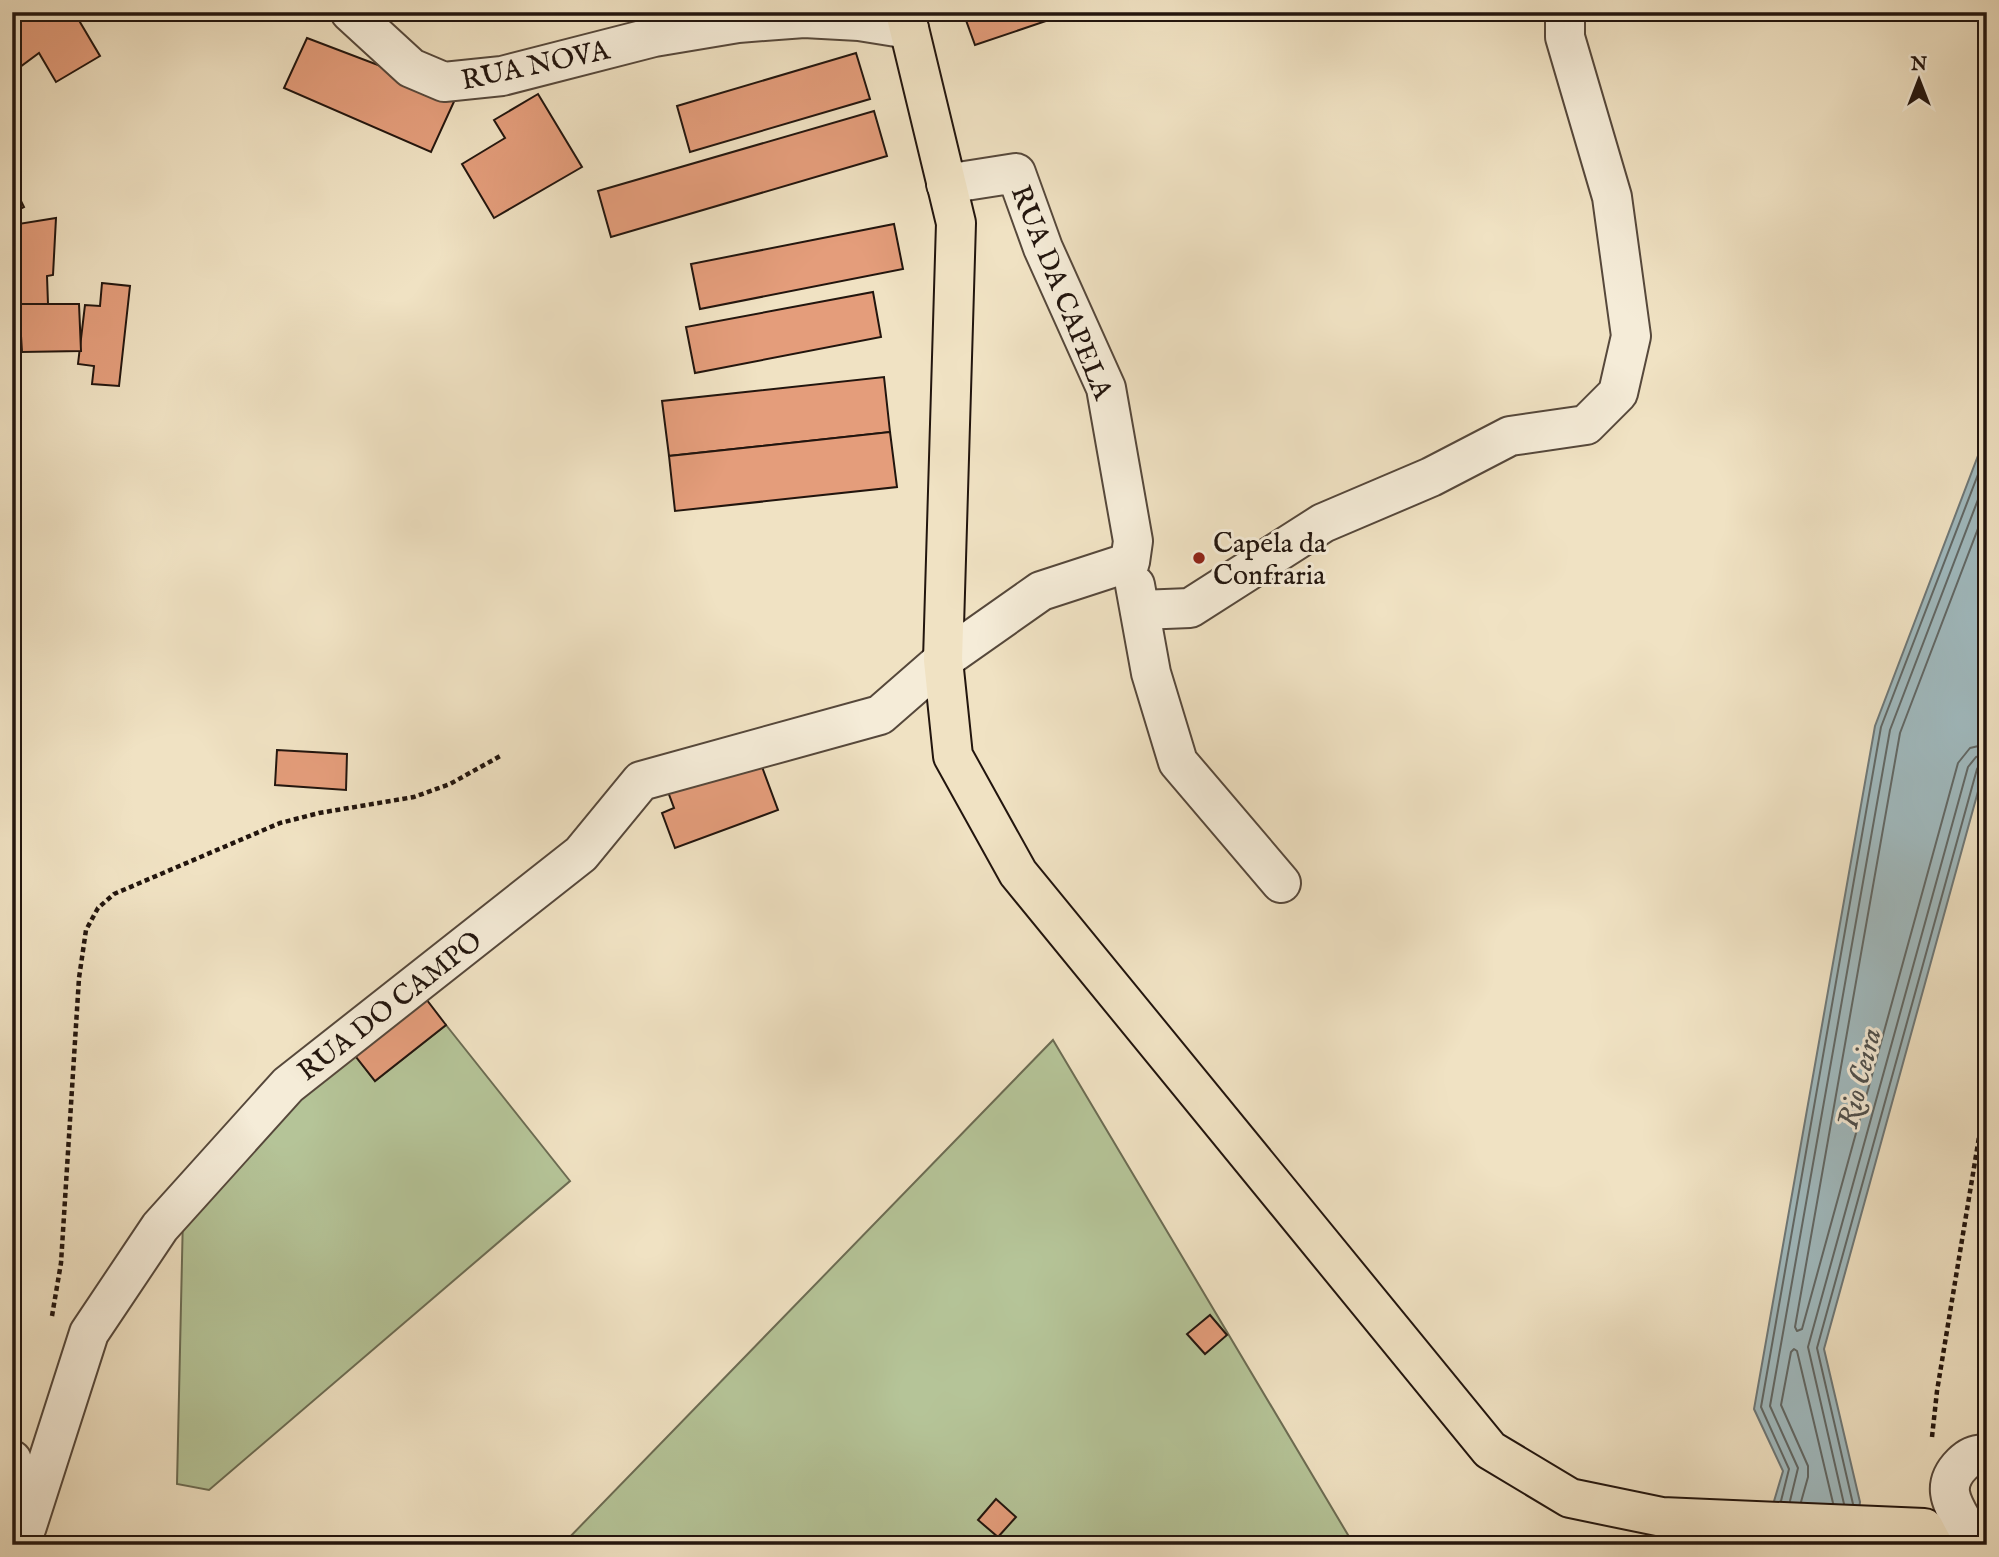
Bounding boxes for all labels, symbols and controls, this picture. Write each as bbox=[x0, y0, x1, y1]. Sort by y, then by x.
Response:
street label: RUA NOVA bbox=[458, 33, 614, 99]
north arrow bbox=[1884, 46, 1954, 116]
text: N bbox=[1910, 53, 1928, 77]
street label: RUA DA CAPELA bbox=[1002, 181, 1120, 406]
place label: Capela da Confraria bbox=[1213, 527, 1327, 594]
marker: Capela da Confraria bbox=[1191, 550, 1207, 566]
street label: RUA DO CAMPO bbox=[291, 924, 490, 1090]
water label: Rio Ceira bbox=[1830, 1024, 1892, 1133]

